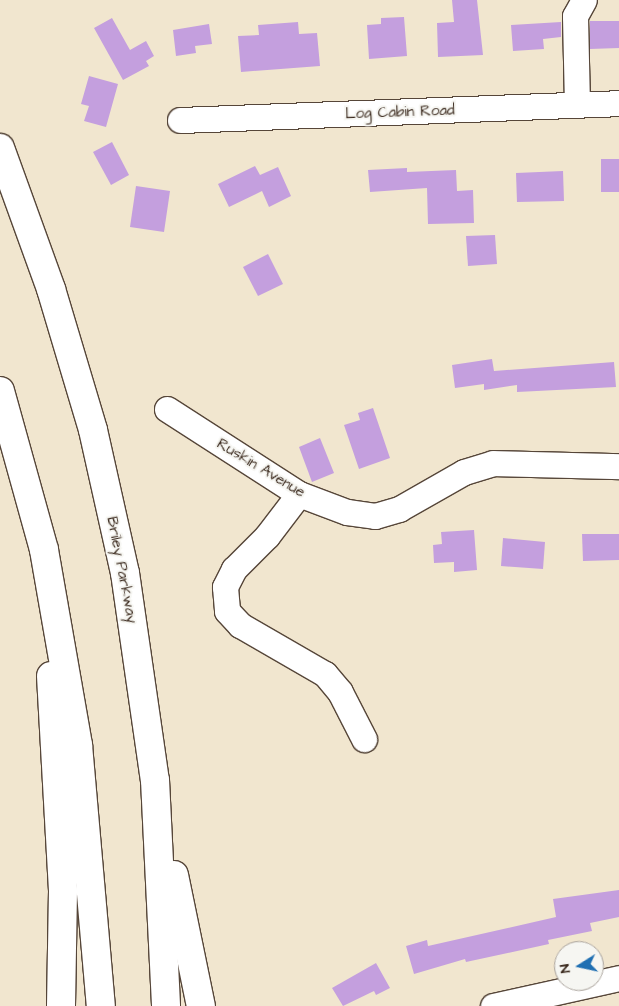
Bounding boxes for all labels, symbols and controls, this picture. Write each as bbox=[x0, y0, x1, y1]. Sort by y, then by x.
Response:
street label: Log Cabin Road bbox=[345, 101, 455, 123]
street label: Ruskin Avenue bbox=[214, 435, 308, 501]
street label: Briley Parkway bbox=[103, 515, 141, 625]
north arrow bbox=[554, 941, 604, 991]
text: N bbox=[555, 962, 576, 974]

